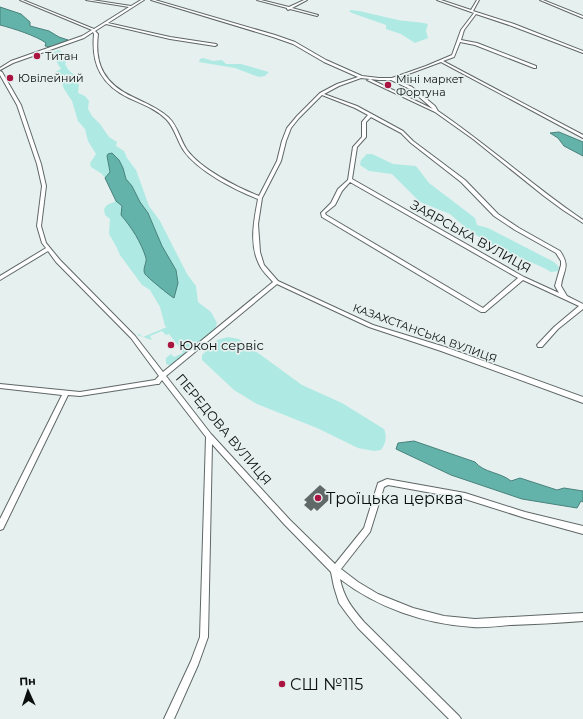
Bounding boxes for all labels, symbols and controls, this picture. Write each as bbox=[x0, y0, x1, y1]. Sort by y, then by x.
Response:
place label: Титан bbox=[45, 49, 78, 63]
marker: Титан bbox=[32, 51, 42, 61]
place label: Ювілейний bbox=[18, 71, 84, 85]
place label: Міні маркет Фортуна bbox=[396, 72, 464, 99]
marker: Ювілейний bbox=[5, 73, 15, 83]
marker: Міні маркет Фортуна bbox=[383, 80, 393, 90]
street label: ЗАЯРСЬКА ВУЛИЦЯ bbox=[408, 196, 534, 276]
street label: КАЗАХСТАНСЬКА ВУЛИЦЯ bbox=[351, 300, 499, 366]
place label: Юкон сервіс bbox=[179, 337, 264, 353]
marker: Юкон сервіс bbox=[166, 340, 176, 350]
street label: ПЕРЕДОВА ВУЛИЦЯ bbox=[173, 370, 275, 488]
place label: Троїцька церква bbox=[326, 489, 463, 508]
marker: Троїцька церква bbox=[313, 493, 323, 503]
north arrow bbox=[8, 671, 48, 711]
text: Пн bbox=[19, 674, 36, 688]
place label: СШ №115 bbox=[290, 675, 363, 694]
marker: СШ №115 bbox=[277, 679, 287, 689]

